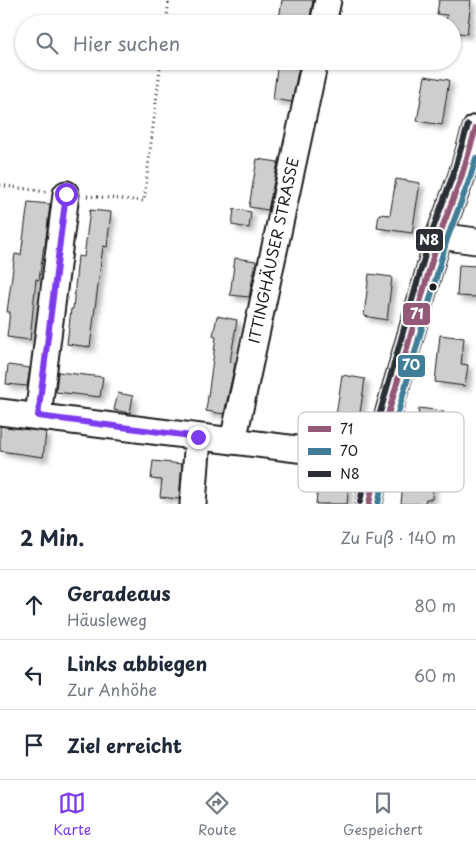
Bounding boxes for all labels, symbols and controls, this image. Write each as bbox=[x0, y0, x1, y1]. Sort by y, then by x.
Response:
search box bbox=[15, 15, 461, 70]
icon: search bbox=[33, 29, 61, 57]
text: Hier suchen bbox=[73, 29, 180, 57]
street label: ITTINGHÄUSER STRASSE bbox=[241, 155, 304, 345]
route start bbox=[55, 183, 78, 206]
line badge: N8 bbox=[415, 228, 444, 252]
text: N8 bbox=[419, 229, 439, 250]
unlabelled marker bbox=[428, 282, 438, 292]
line badge: 71 bbox=[402, 302, 431, 326]
text: 71 bbox=[410, 303, 424, 324]
line badge: 70 bbox=[397, 354, 426, 378]
text: 70 bbox=[402, 354, 420, 375]
legend bbox=[298, 412, 464, 492]
text: 71 bbox=[340, 418, 353, 439]
route end bbox=[187, 426, 210, 449]
text: 70 bbox=[340, 440, 358, 461]
text: N8 bbox=[340, 463, 360, 484]
text: 2 Min. bbox=[20, 521, 84, 553]
text: Zu Fuß · 140 m bbox=[341, 525, 456, 549]
text: Geradeaus bbox=[67, 579, 171, 607]
icon: ahead bbox=[20, 591, 48, 619]
text: 80 m bbox=[414, 593, 456, 617]
text: Häusleweg bbox=[67, 607, 147, 631]
text: Links abbiegen bbox=[67, 649, 207, 677]
icon: left bbox=[20, 661, 48, 689]
text: 60 m bbox=[414, 663, 456, 687]
text: Zur Anhöhe bbox=[67, 677, 157, 701]
icon: arrive bbox=[20, 731, 48, 759]
text: Ziel erreicht bbox=[67, 731, 182, 759]
tab: Karte bbox=[53, 789, 91, 840]
tab: Route bbox=[198, 789, 236, 840]
tab: Gespeichert bbox=[343, 789, 423, 840]

